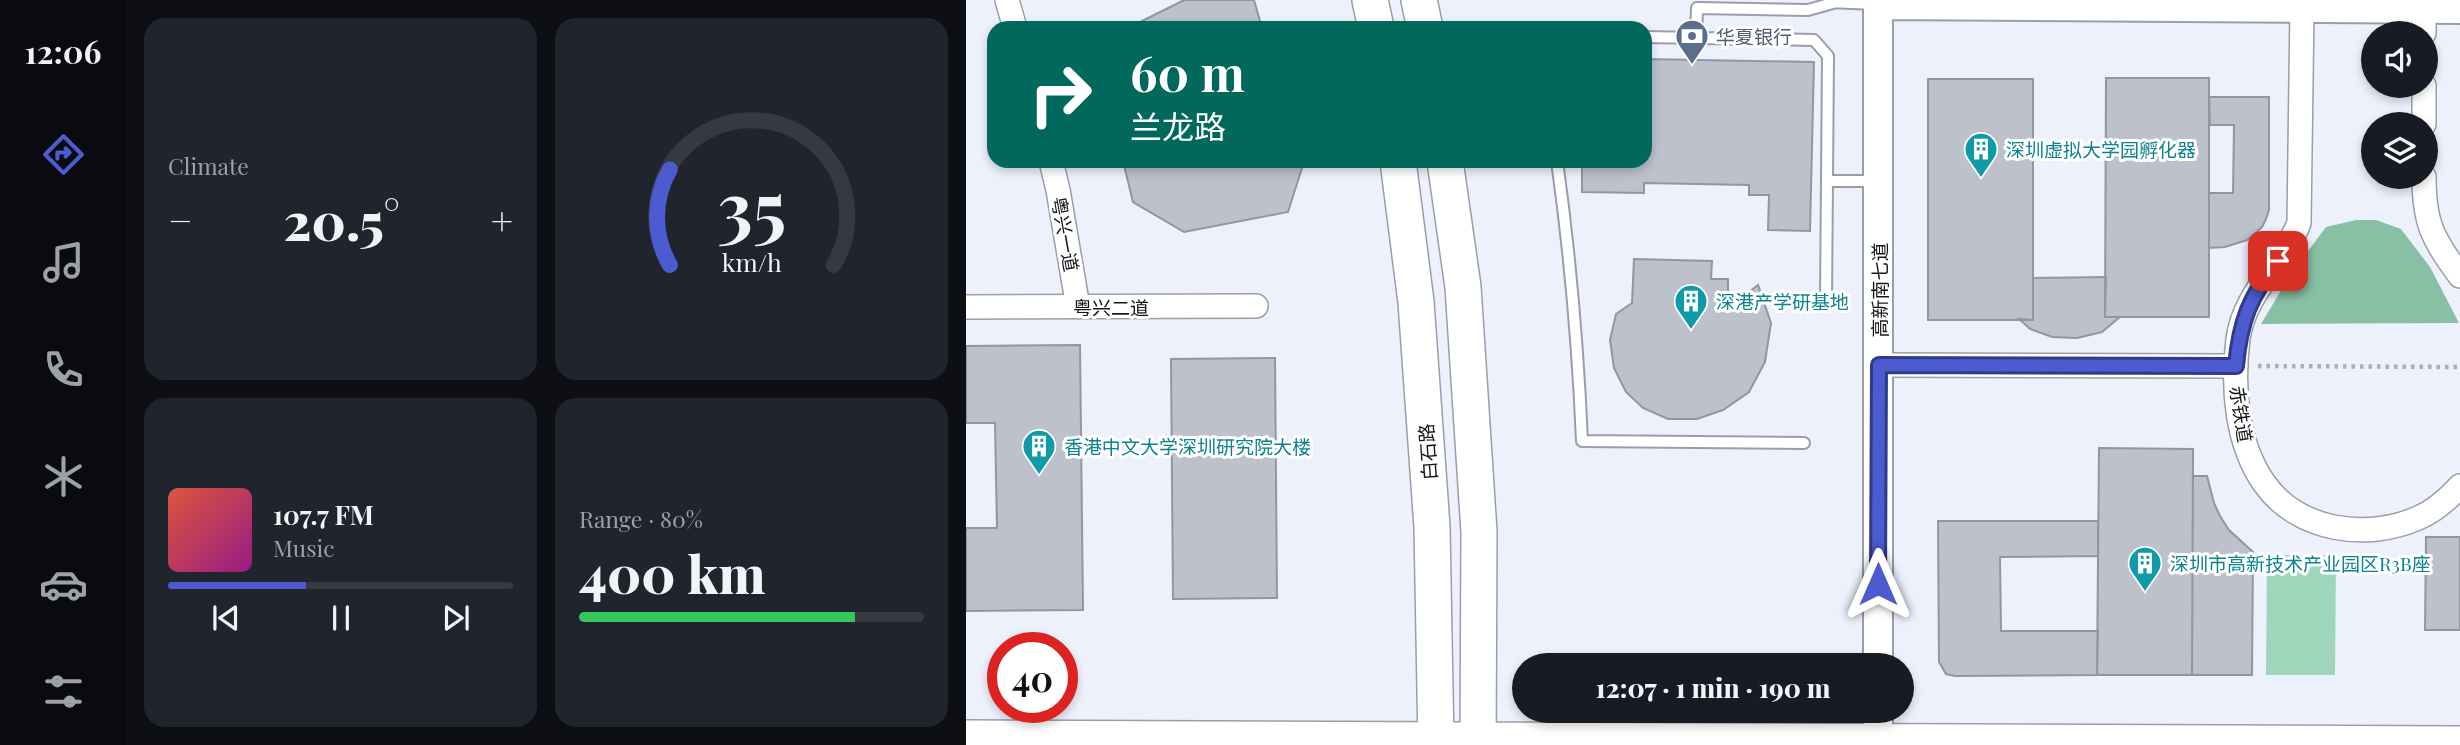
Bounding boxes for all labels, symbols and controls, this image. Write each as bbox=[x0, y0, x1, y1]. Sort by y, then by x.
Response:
bank icon: 华夏银行 bbox=[1673, 17, 1711, 66]
map controls bbox=[2361, 21, 2438, 189]
button: sound bbox=[2361, 21, 2438, 98]
place label: 华夏银行 bbox=[1716, 23, 1792, 49]
text: 12:06 bbox=[25, 29, 101, 72]
text: 60 m bbox=[1130, 39, 1245, 104]
icon: right bbox=[1015, 49, 1106, 140]
text: 兰龙路 bbox=[1130, 104, 1226, 147]
button: layers bbox=[2361, 112, 2438, 189]
icon: directions bbox=[39, 130, 88, 179]
building icon: 深圳虚拟大学园孵化器 bbox=[1962, 130, 2000, 179]
place label: 深圳虚拟大学园孵化器 bbox=[2006, 136, 2196, 162]
text: Climate bbox=[168, 150, 249, 181]
text: 35 bbox=[717, 156, 786, 253]
text: 20.5° bbox=[284, 185, 400, 254]
text: − bbox=[168, 194, 193, 245]
text: + bbox=[491, 194, 513, 245]
street label: 粤兴一道 bbox=[1047, 194, 1085, 274]
pin bbox=[2248, 231, 2308, 291]
icon: music bbox=[39, 238, 88, 287]
street label: 高新南七道 bbox=[1866, 242, 1892, 338]
icon: arrive bbox=[2259, 242, 2297, 280]
text: km/h bbox=[722, 245, 782, 278]
building icon: 深港产学研基地 bbox=[1672, 282, 1710, 331]
place label: 深港产学研基地 bbox=[1716, 288, 1849, 314]
street label: 粤兴二道 bbox=[1073, 294, 1149, 320]
icon: phone bbox=[39, 345, 88, 394]
street label: 赤铁道 bbox=[2225, 384, 2259, 444]
street label: 白石路 bbox=[1412, 423, 1442, 481]
building icon: 香港中文大学深圳研究院大楼 bbox=[1020, 427, 1058, 476]
place label: 香港中文大学深圳研究院大楼 bbox=[1064, 433, 1311, 459]
icon: climate bbox=[39, 452, 88, 501]
text: 107.7 FM bbox=[273, 497, 374, 532]
text: Range · 80% bbox=[579, 503, 703, 534]
text: Music bbox=[273, 532, 334, 563]
text: 400 km bbox=[579, 538, 766, 607]
building icon: 深圳市高新技术产业园区R3B座 bbox=[2126, 544, 2164, 593]
position arrow bbox=[1841, 547, 1915, 621]
place label: 深圳市高新技术产业园区R3B座 bbox=[2170, 550, 2431, 576]
icon: car bbox=[39, 560, 88, 609]
icon: previous bbox=[207, 599, 245, 637]
icon: pause bbox=[322, 599, 360, 637]
icon: next bbox=[437, 599, 475, 637]
speed limit sign: 40 bbox=[987, 632, 1078, 723]
icon: filters bbox=[39, 667, 88, 716]
text: 12:07 · 1 min · 190 m bbox=[1596, 670, 1830, 705]

